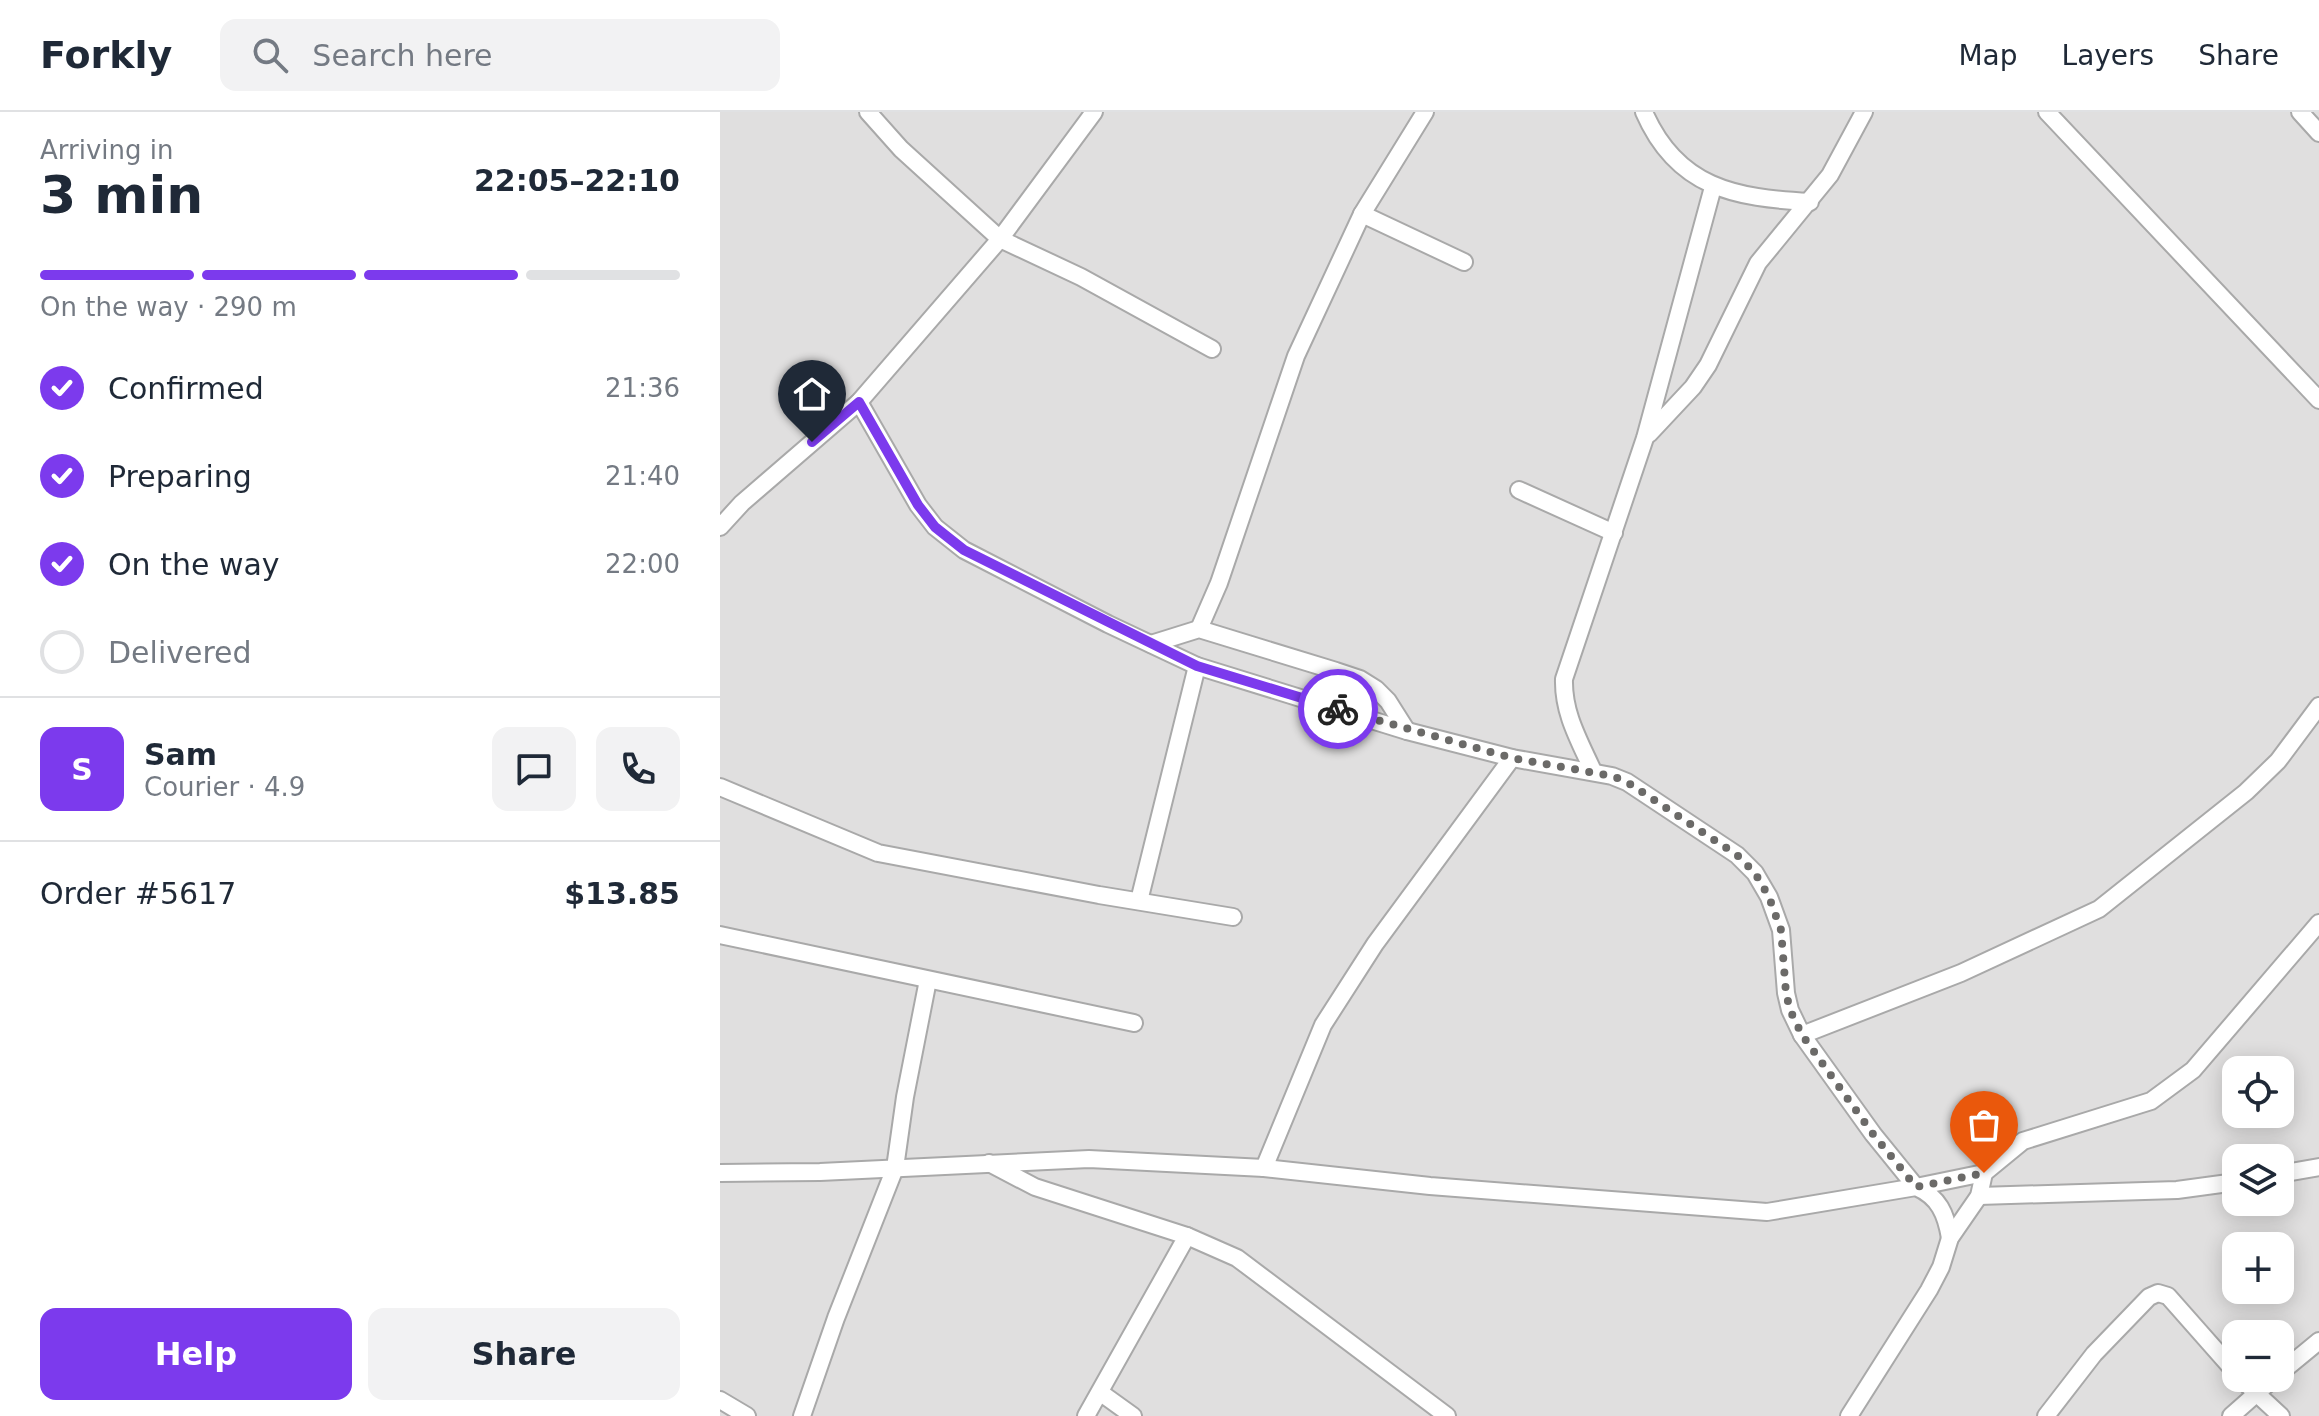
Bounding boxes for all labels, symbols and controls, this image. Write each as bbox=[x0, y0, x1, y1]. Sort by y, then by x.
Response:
search box bbox=[220, 19, 780, 91]
text: Forkly bbox=[40, 33, 172, 77]
icon: search bbox=[248, 33, 292, 77]
text: Search here bbox=[312, 38, 493, 73]
text: Map bbox=[1958, 39, 2018, 72]
text: Layers bbox=[2062, 39, 2154, 72]
text: Share bbox=[2198, 39, 2279, 72]
text: Arriving in bbox=[40, 135, 174, 165]
text: 22:05–22:10 bbox=[474, 163, 680, 198]
text: 3 min bbox=[40, 165, 203, 225]
text: On the way · 290 m bbox=[40, 292, 297, 322]
pin bbox=[778, 360, 846, 442]
icon: check bbox=[40, 366, 84, 410]
text: Confirmed bbox=[108, 371, 264, 406]
icon: home bbox=[790, 372, 834, 416]
text: 21:36 bbox=[605, 373, 680, 403]
icon: check bbox=[40, 454, 84, 498]
text: Preparing bbox=[108, 459, 252, 494]
text: 21:40 bbox=[605, 461, 680, 491]
icon: check bbox=[40, 542, 84, 586]
text: On the way bbox=[108, 547, 280, 582]
text: 22:00 bbox=[605, 549, 680, 579]
text: Delivered bbox=[108, 635, 252, 670]
courier bbox=[1298, 669, 1378, 749]
icon: bike bbox=[1316, 687, 1360, 731]
button: chat bbox=[492, 727, 576, 811]
button: phone bbox=[596, 727, 680, 811]
text: Sam bbox=[144, 737, 217, 772]
text: S bbox=[71, 752, 93, 787]
text: Courier · 4.9 bbox=[144, 772, 305, 802]
text: Order #5617 bbox=[40, 876, 236, 911]
text: $13.85 bbox=[564, 876, 680, 911]
map controls bbox=[2222, 1056, 2294, 1392]
button: locate bbox=[2222, 1056, 2294, 1128]
pin bbox=[1950, 1091, 2018, 1173]
icon: bag bbox=[1962, 1103, 2006, 1147]
button: layers bbox=[2222, 1144, 2294, 1216]
button: + bbox=[2222, 1232, 2294, 1304]
button: Help bbox=[40, 1308, 352, 1400]
button: Share bbox=[368, 1308, 680, 1400]
button: − bbox=[2222, 1320, 2294, 1392]

